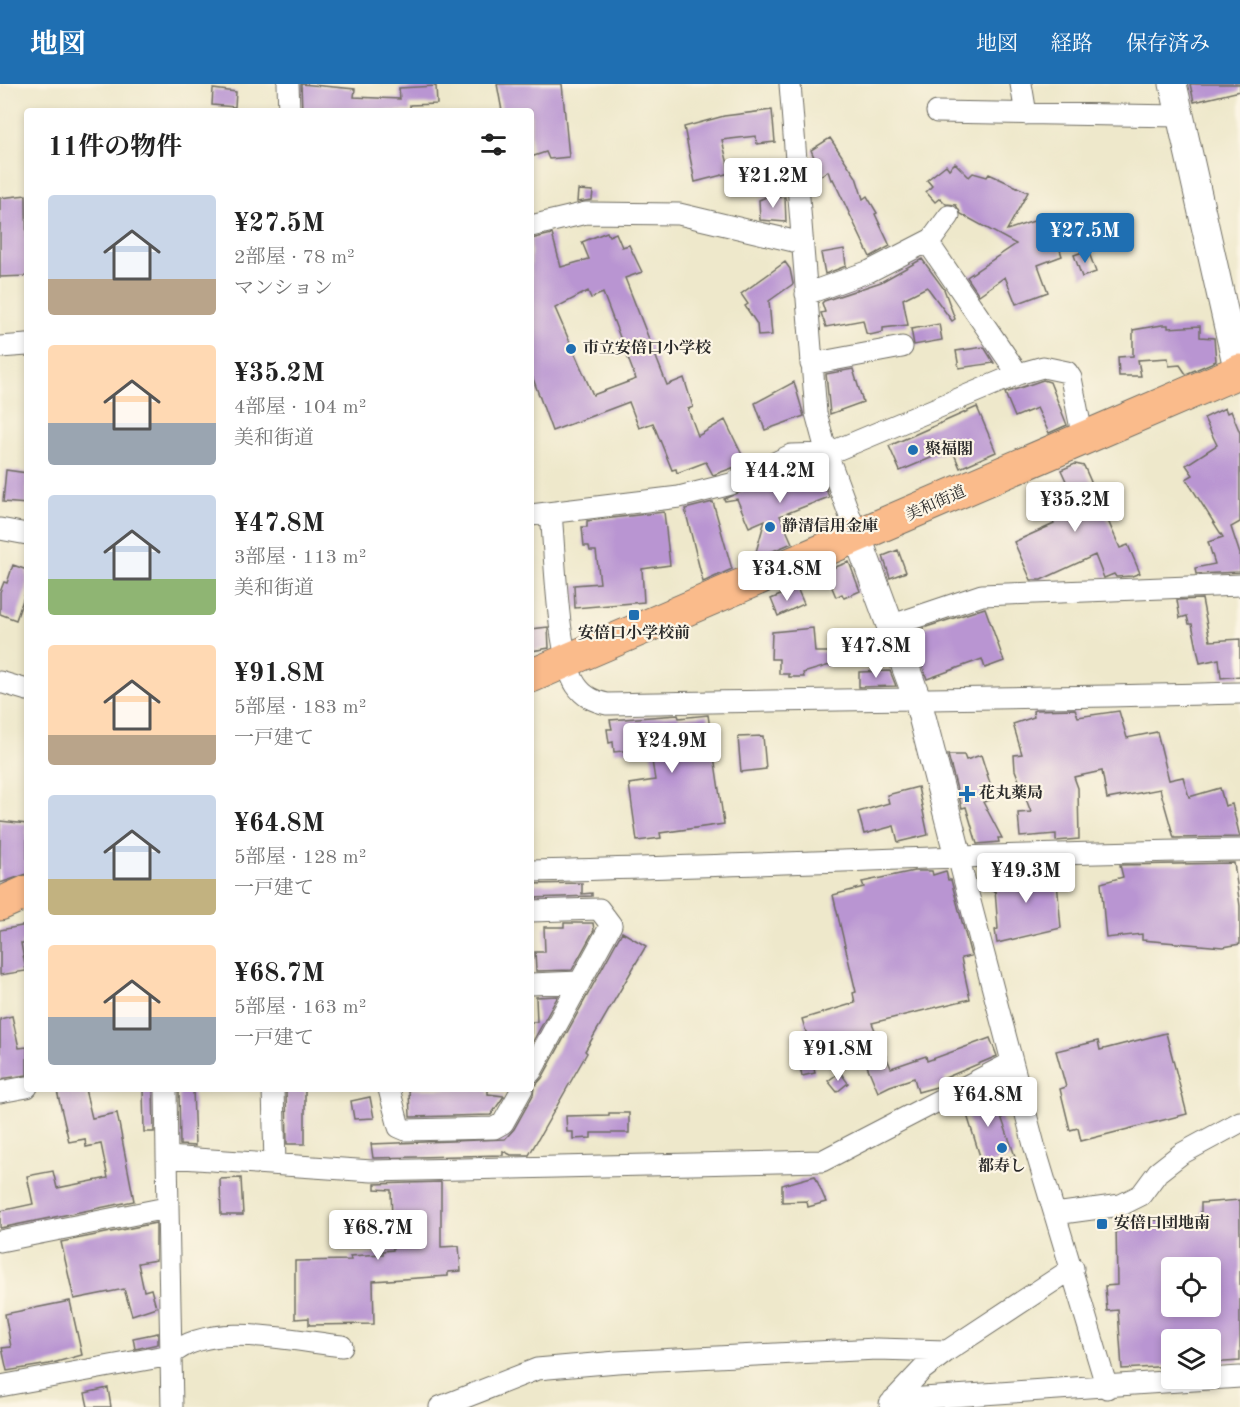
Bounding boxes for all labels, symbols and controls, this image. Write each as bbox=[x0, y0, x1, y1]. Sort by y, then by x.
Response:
text: 地図 bbox=[30, 32, 86, 60]
text: 地図 bbox=[976, 34, 1018, 55]
text: 経路 bbox=[1051, 34, 1093, 55]
text: 保存済み bbox=[1126, 34, 1210, 55]
icon: filters bbox=[477, 128, 510, 161]
text: 11件の物件 bbox=[48, 135, 182, 161]
pin: ¥21.2M bbox=[724, 158, 822, 209]
text: ¥21.2M bbox=[738, 167, 808, 187]
text: ¥27.5M bbox=[234, 211, 325, 237]
pin: ¥27.5M bbox=[1036, 213, 1134, 264]
icon: home bbox=[96, 219, 168, 291]
text: ¥27.5M bbox=[1050, 222, 1120, 242]
text: 2部屋 · 78 m² bbox=[234, 248, 355, 268]
text: マンション bbox=[234, 279, 333, 299]
place label: 市立安倍口小学校 bbox=[583, 339, 712, 357]
marker: 市立安倍口小学校 bbox=[564, 342, 578, 356]
text: ¥35.2M bbox=[234, 361, 325, 387]
icon: home bbox=[96, 369, 168, 441]
text: 4部屋 · 104 m² bbox=[234, 398, 366, 418]
text: 美和街道 bbox=[234, 429, 314, 449]
place label: 聚福閣 bbox=[925, 440, 973, 458]
marker: 聚福閣 bbox=[906, 443, 920, 457]
pin: ¥44.2M bbox=[731, 453, 829, 504]
text: ¥44.2M bbox=[745, 462, 815, 482]
street label: 美和街道 bbox=[903, 482, 968, 524]
pin: ¥35.2M bbox=[1026, 482, 1124, 533]
text: ¥35.2M bbox=[1040, 491, 1110, 511]
text: ¥47.8M bbox=[234, 511, 325, 537]
place label: 静清信用金庫 bbox=[782, 517, 878, 535]
icon: home bbox=[96, 519, 168, 591]
marker: 静清信用金庫 bbox=[763, 520, 777, 534]
text: 3部屋 · 113 m² bbox=[234, 548, 366, 568]
pin: ¥34.8M bbox=[738, 551, 836, 602]
text: ¥34.8M bbox=[752, 560, 822, 580]
text: 美和街道 bbox=[234, 579, 314, 599]
marker: 安倍口小学校前 bbox=[627, 608, 641, 622]
place label: 安倍口小学校前 bbox=[578, 624, 690, 642]
pin: ¥47.8M bbox=[827, 628, 925, 679]
text: ¥47.8M bbox=[841, 637, 911, 657]
text: ¥91.8M bbox=[234, 661, 325, 687]
icon: home bbox=[96, 669, 168, 741]
text: 5部屋 · 183 m² bbox=[234, 698, 366, 718]
pin: ¥24.9M bbox=[623, 723, 721, 774]
text: 一戸建て bbox=[234, 729, 314, 749]
text: ¥24.9M bbox=[637, 732, 707, 752]
place label: 花丸薬局 bbox=[979, 784, 1043, 802]
marker: 花丸薬局 bbox=[960, 787, 974, 801]
text: ¥64.8M bbox=[234, 811, 325, 837]
icon: home bbox=[96, 819, 168, 891]
text: 5部屋 · 128 m² bbox=[234, 848, 366, 868]
pin: ¥49.3M bbox=[977, 853, 1075, 904]
text: ¥49.3M bbox=[991, 862, 1061, 882]
text: 一戸建て bbox=[234, 879, 314, 899]
text: ¥68.7M bbox=[234, 961, 325, 987]
icon: home bbox=[96, 969, 168, 1041]
text: 5部屋 · 163 m² bbox=[234, 998, 366, 1018]
text: 一戸建て bbox=[234, 1029, 314, 1049]
pin: ¥91.8M bbox=[789, 1031, 887, 1082]
text: ¥91.8M bbox=[803, 1040, 873, 1060]
pin: ¥64.8M bbox=[939, 1077, 1037, 1128]
text: ¥64.8M bbox=[953, 1086, 1023, 1106]
marker: 都寿し bbox=[995, 1141, 1009, 1155]
place label: 都寿し bbox=[978, 1157, 1026, 1175]
pin: ¥68.7M bbox=[329, 1210, 427, 1261]
place label: 安倍口団地南 bbox=[1114, 1214, 1210, 1232]
marker: 安倍口団地南 bbox=[1095, 1217, 1109, 1231]
text: ¥68.7M bbox=[343, 1219, 413, 1239]
map controls bbox=[1161, 1257, 1221, 1389]
button: locate bbox=[1161, 1257, 1221, 1317]
button: layers bbox=[1161, 1329, 1221, 1389]

